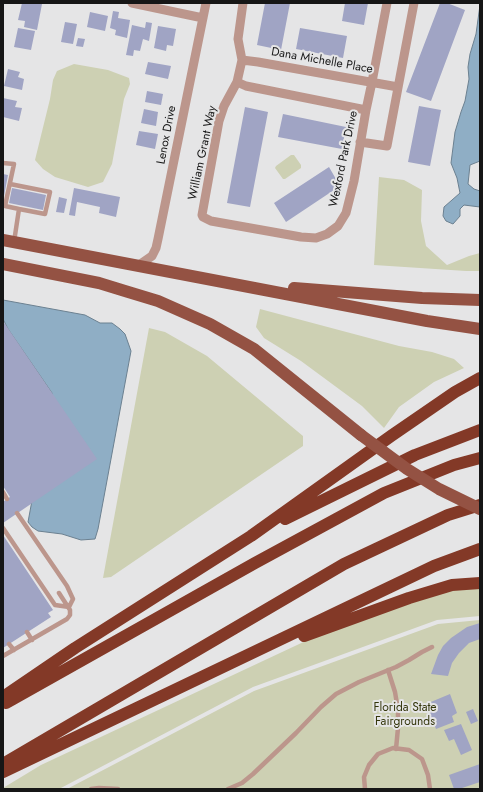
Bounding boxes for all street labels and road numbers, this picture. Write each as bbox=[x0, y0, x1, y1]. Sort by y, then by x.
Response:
street label: Dana Michelle Place bbox=[270, 45, 374, 77]
street label: Lenox Drive bbox=[154, 104, 180, 166]
street label: William Grant Way bbox=[186, 105, 220, 201]
street label: Wexford Park Drive bbox=[327, 109, 361, 209]

